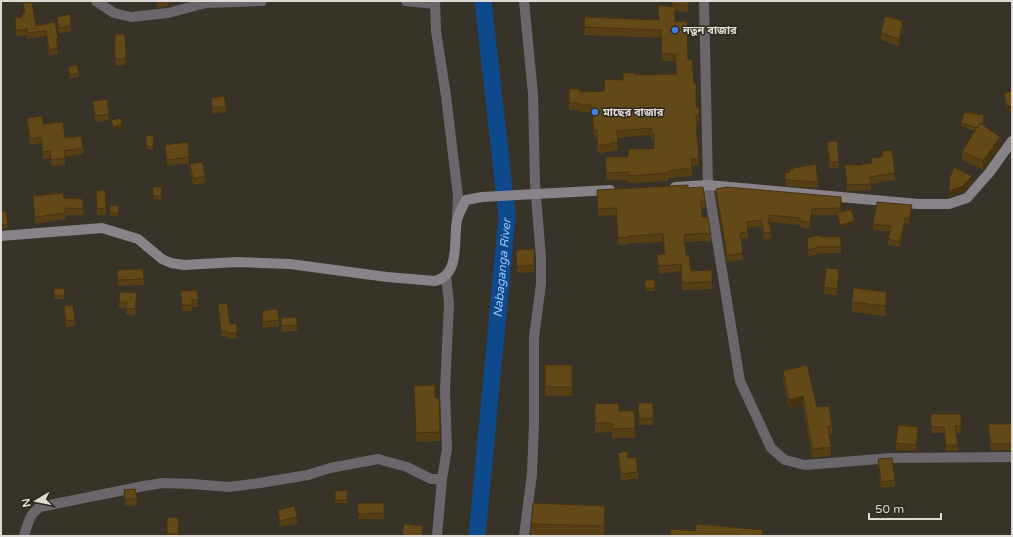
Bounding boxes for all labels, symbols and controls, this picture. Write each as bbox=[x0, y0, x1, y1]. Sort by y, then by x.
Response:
place label: নতুন বাজার bbox=[682, 24, 737, 37]
marker: নতুন বাজার bbox=[670, 25, 680, 35]
place label: মাছের বাজার bbox=[602, 106, 664, 119]
marker: মাছের বাজার bbox=[590, 107, 600, 117]
water label: Nabaganga River bbox=[491, 217, 514, 318]
north arrow bbox=[16, 481, 56, 521]
scale bar bbox=[869, 495, 941, 521]
text: N bbox=[19, 497, 34, 508]
text: 50 m bbox=[875, 502, 904, 516]

